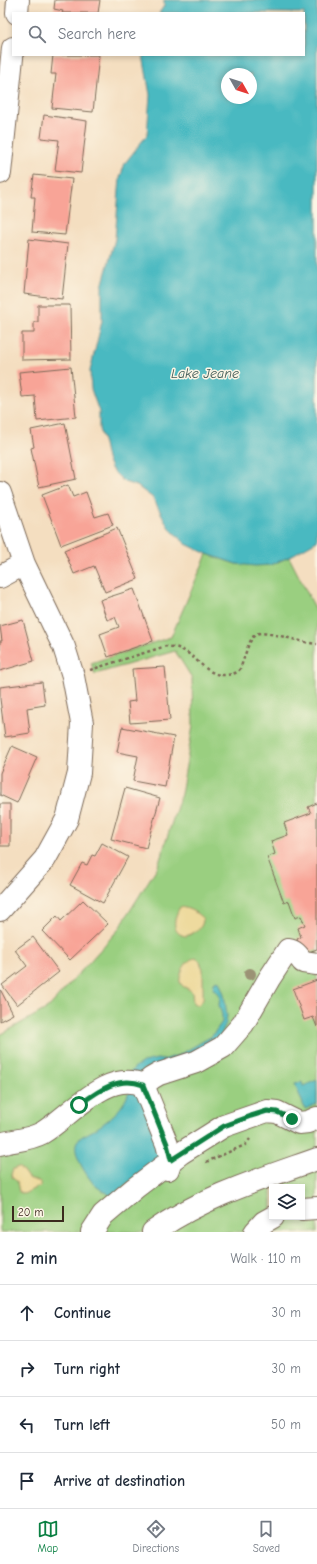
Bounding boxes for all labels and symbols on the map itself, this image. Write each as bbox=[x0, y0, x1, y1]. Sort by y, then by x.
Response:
north arrow bbox=[221, 68, 257, 104]
water label: Lake Jeane bbox=[171, 365, 239, 382]
route start bbox=[70, 1096, 88, 1114]
route end bbox=[283, 1110, 301, 1128]
scale bar bbox=[12, 1204, 64, 1223]

